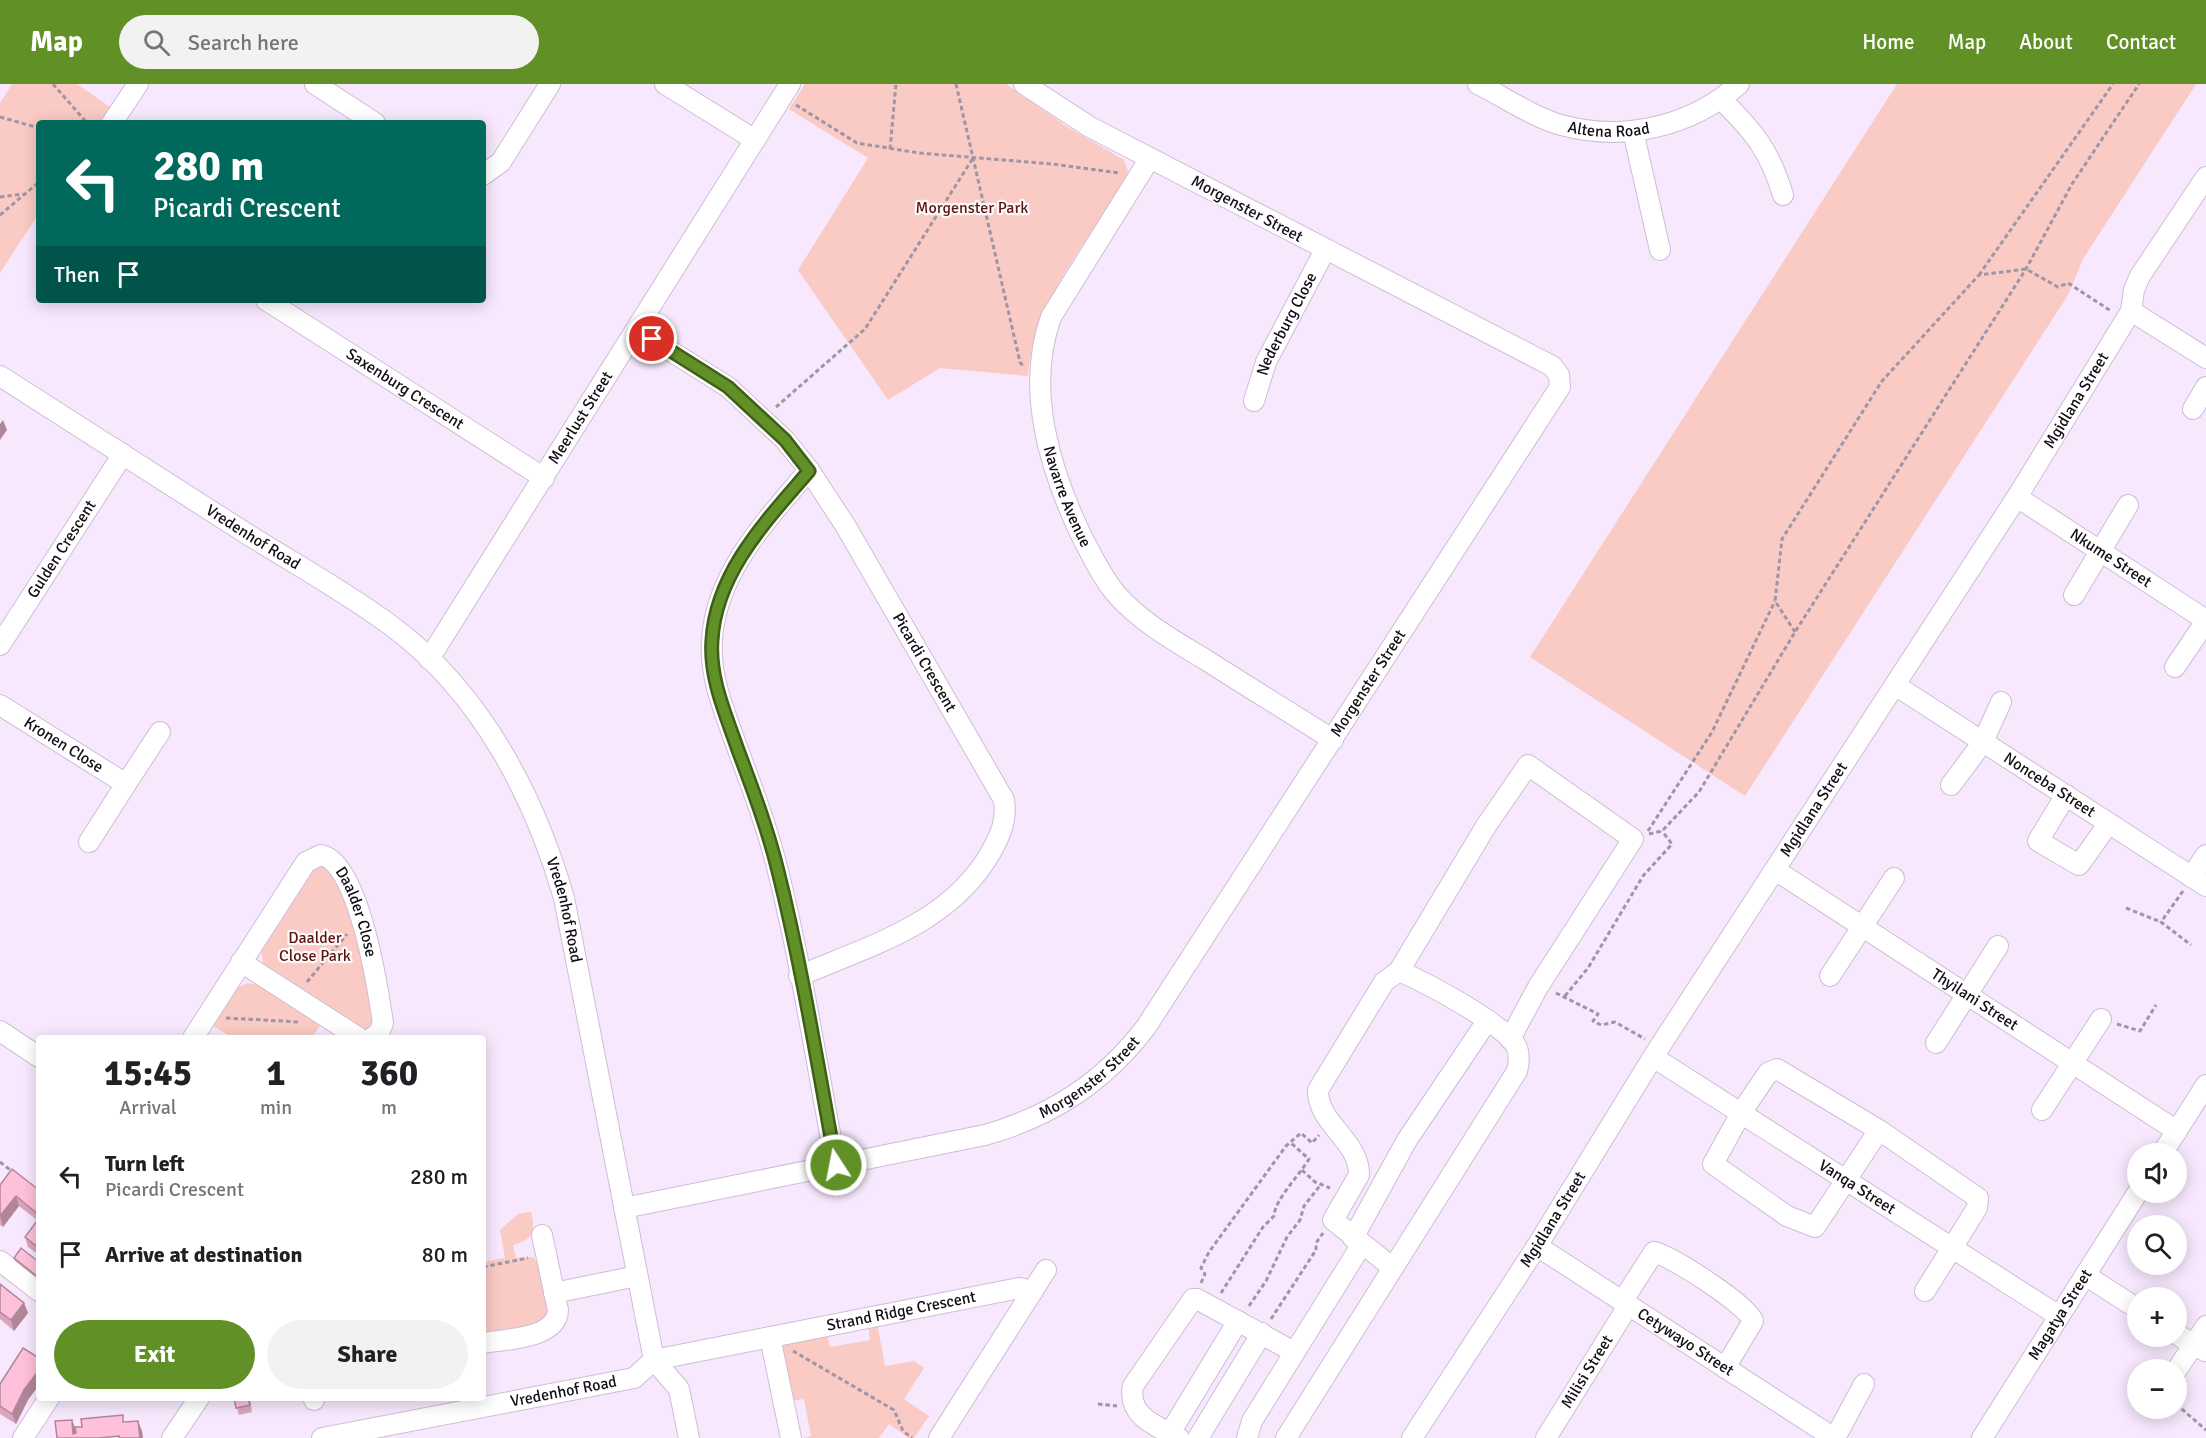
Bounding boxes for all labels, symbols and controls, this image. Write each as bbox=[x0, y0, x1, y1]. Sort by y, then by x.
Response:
search box bbox=[119, 15, 539, 69]
text: Map bbox=[30, 25, 83, 59]
icon: search bbox=[140, 26, 173, 59]
text: Search here bbox=[188, 29, 299, 56]
text: Home bbox=[1862, 29, 1915, 55]
text: Map bbox=[1948, 29, 1986, 55]
text: About bbox=[2019, 29, 2073, 55]
text: Contact bbox=[2106, 29, 2176, 55]
street label: Altena Road bbox=[1566, 117, 1651, 142]
text: 280 m bbox=[153, 141, 264, 192]
icon: left bbox=[54, 144, 132, 222]
street label: Morgenster Street bbox=[1188, 171, 1307, 247]
text: Picardi Crescent bbox=[153, 192, 341, 225]
park label: Morgenster Park bbox=[916, 198, 1028, 218]
icon: arrive bbox=[112, 258, 145, 291]
text: Then bbox=[54, 261, 100, 288]
street label: Nederburg Close bbox=[1252, 269, 1321, 378]
pin bbox=[626, 313, 677, 364]
icon: arrive bbox=[635, 322, 668, 355]
street label: Saxenburg Crescent bbox=[342, 344, 468, 434]
street label: Mgidlana Street bbox=[2039, 348, 2113, 452]
street label: Meerlust Street bbox=[544, 367, 617, 468]
street label: Navarre Avenue bbox=[1039, 444, 1096, 551]
street label: Gulden Crescent bbox=[23, 496, 101, 602]
street label: Vredenhof Road bbox=[202, 500, 304, 574]
street label: Nkume Street bbox=[2066, 524, 2156, 592]
street label: Picardi Crescent bbox=[888, 609, 961, 716]
street label: Morgenster Street bbox=[1326, 626, 1411, 741]
street label: Kronen Close bbox=[20, 712, 107, 777]
street label: Nonceba Street bbox=[2000, 748, 2099, 822]
street label: Mgidlana Street bbox=[1776, 758, 1852, 861]
street label: Vredenhof Road bbox=[542, 855, 586, 964]
street label: Daalder Close bbox=[331, 863, 381, 959]
park label: Daalder Close Park bbox=[279, 928, 351, 966]
street label: Thyilani Street bbox=[1927, 964, 2022, 1035]
street label: Morgenster Street bbox=[1036, 1032, 1145, 1123]
text: 15:45 bbox=[104, 1051, 192, 1096]
text: 1 bbox=[266, 1051, 286, 1096]
text: 360 bbox=[360, 1051, 418, 1096]
text: Arrival bbox=[119, 1095, 177, 1120]
text: min bbox=[260, 1095, 292, 1120]
text: m bbox=[381, 1095, 397, 1120]
position arrow bbox=[804, 1133, 868, 1197]
map controls bbox=[2127, 1143, 2187, 1419]
button: sound bbox=[2127, 1143, 2187, 1203]
text: Turn left bbox=[105, 1150, 185, 1177]
street label: Vanqa Street bbox=[1815, 1155, 1900, 1219]
icon: left bbox=[54, 1160, 87, 1193]
text: 280 m bbox=[410, 1163, 468, 1190]
street label: Mgidlana Street bbox=[1516, 1168, 1590, 1271]
text: Picardi Crescent bbox=[105, 1177, 244, 1202]
button: search bbox=[2127, 1215, 2187, 1275]
icon: arrive bbox=[54, 1238, 87, 1271]
text: Arrive at destination bbox=[105, 1241, 302, 1268]
text: 80 m bbox=[422, 1241, 468, 1268]
street label: Magatya Street bbox=[2024, 1265, 2097, 1364]
street label: Strand Ridge Crescent bbox=[825, 1287, 978, 1336]
button: + bbox=[2127, 1287, 2187, 1347]
street label: Cetywayo Street bbox=[1634, 1304, 1738, 1381]
button: Exit bbox=[54, 1320, 255, 1389]
button: Share bbox=[267, 1320, 468, 1389]
street label: Milisi Street bbox=[1557, 1331, 1618, 1412]
button: − bbox=[2127, 1359, 2187, 1419]
street label: Vredenhof Road bbox=[509, 1372, 618, 1412]

